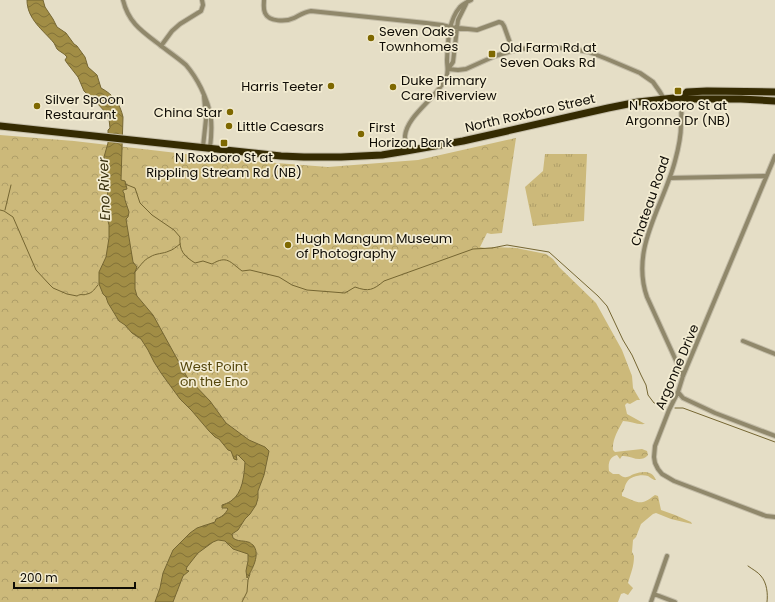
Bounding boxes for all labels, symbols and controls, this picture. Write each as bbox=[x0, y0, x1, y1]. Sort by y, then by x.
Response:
place label: Seven Oaks Townhomes bbox=[379, 22, 458, 56]
marker: Seven Oaks Townhomes bbox=[366, 33, 376, 43]
place label: Old Farm Rd at Seven Oaks Rd bbox=[500, 38, 597, 72]
marker: Old Farm Rd at Seven Oaks Rd bbox=[487, 49, 497, 59]
place label: Duke Primary Care Riverview bbox=[401, 71, 497, 105]
place label: Harris Teeter bbox=[241, 77, 323, 96]
marker: Harris Teeter bbox=[326, 81, 336, 91]
marker: Duke Primary Care Riverview bbox=[388, 82, 398, 92]
marker: N Roxboro St at Argonne Dr (NB) bbox=[673, 86, 683, 96]
street label: North Roxboro Street bbox=[463, 89, 597, 137]
place label: Silver Spoon Restaurant bbox=[45, 90, 124, 124]
place label: N Roxboro St at Argonne Dr (NB) bbox=[625, 96, 731, 130]
marker: Silver Spoon Restaurant bbox=[32, 101, 42, 111]
place label: China Star bbox=[154, 103, 222, 122]
marker: China Star bbox=[225, 107, 235, 117]
place label: Little Caesars bbox=[237, 117, 324, 136]
place label: First Horizon Bank bbox=[369, 118, 452, 152]
marker: Little Caesars bbox=[224, 121, 234, 131]
marker: First Horizon Bank bbox=[356, 129, 366, 139]
marker: N Roxboro St at Rippling Stream Rd (NB) bbox=[219, 138, 229, 148]
place label: N Roxboro St at Rippling Stream Rd (NB) bbox=[146, 148, 302, 182]
street label: Chateau Road bbox=[626, 153, 674, 249]
water label: Eno River bbox=[93, 156, 115, 221]
place label: Hugh Mangum Museum of Photography bbox=[296, 229, 452, 263]
marker: Hugh Mangum Museum of Photography bbox=[283, 240, 293, 250]
street label: Argonne Drive bbox=[650, 321, 704, 413]
park label: West Point on the Eno bbox=[180, 357, 248, 391]
scale bar bbox=[14, 564, 135, 590]
text: 200 m bbox=[20, 569, 58, 586]

